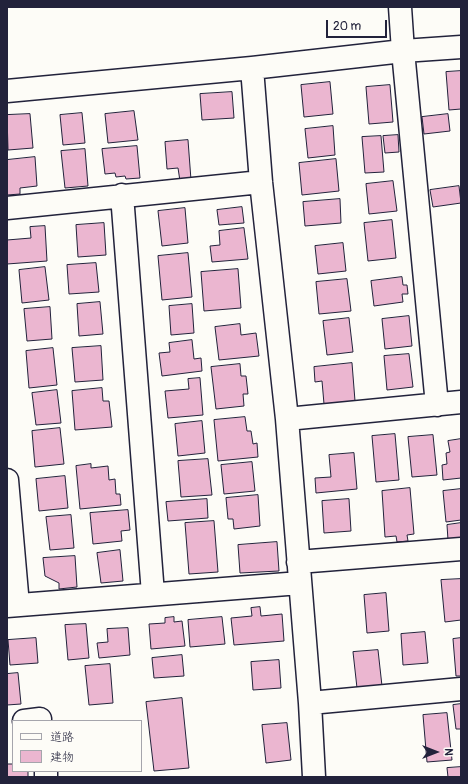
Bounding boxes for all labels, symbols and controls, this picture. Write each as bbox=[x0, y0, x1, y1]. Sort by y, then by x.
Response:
scale bar bbox=[328, 12, 389, 38]
text: 20 m bbox=[333, 19, 361, 34]
legend bbox=[12, 720, 142, 772]
text: 道路 bbox=[50, 730, 74, 745]
north arrow bbox=[416, 732, 456, 772]
text: N bbox=[442, 748, 455, 756]
text: 建物 bbox=[50, 750, 74, 765]

